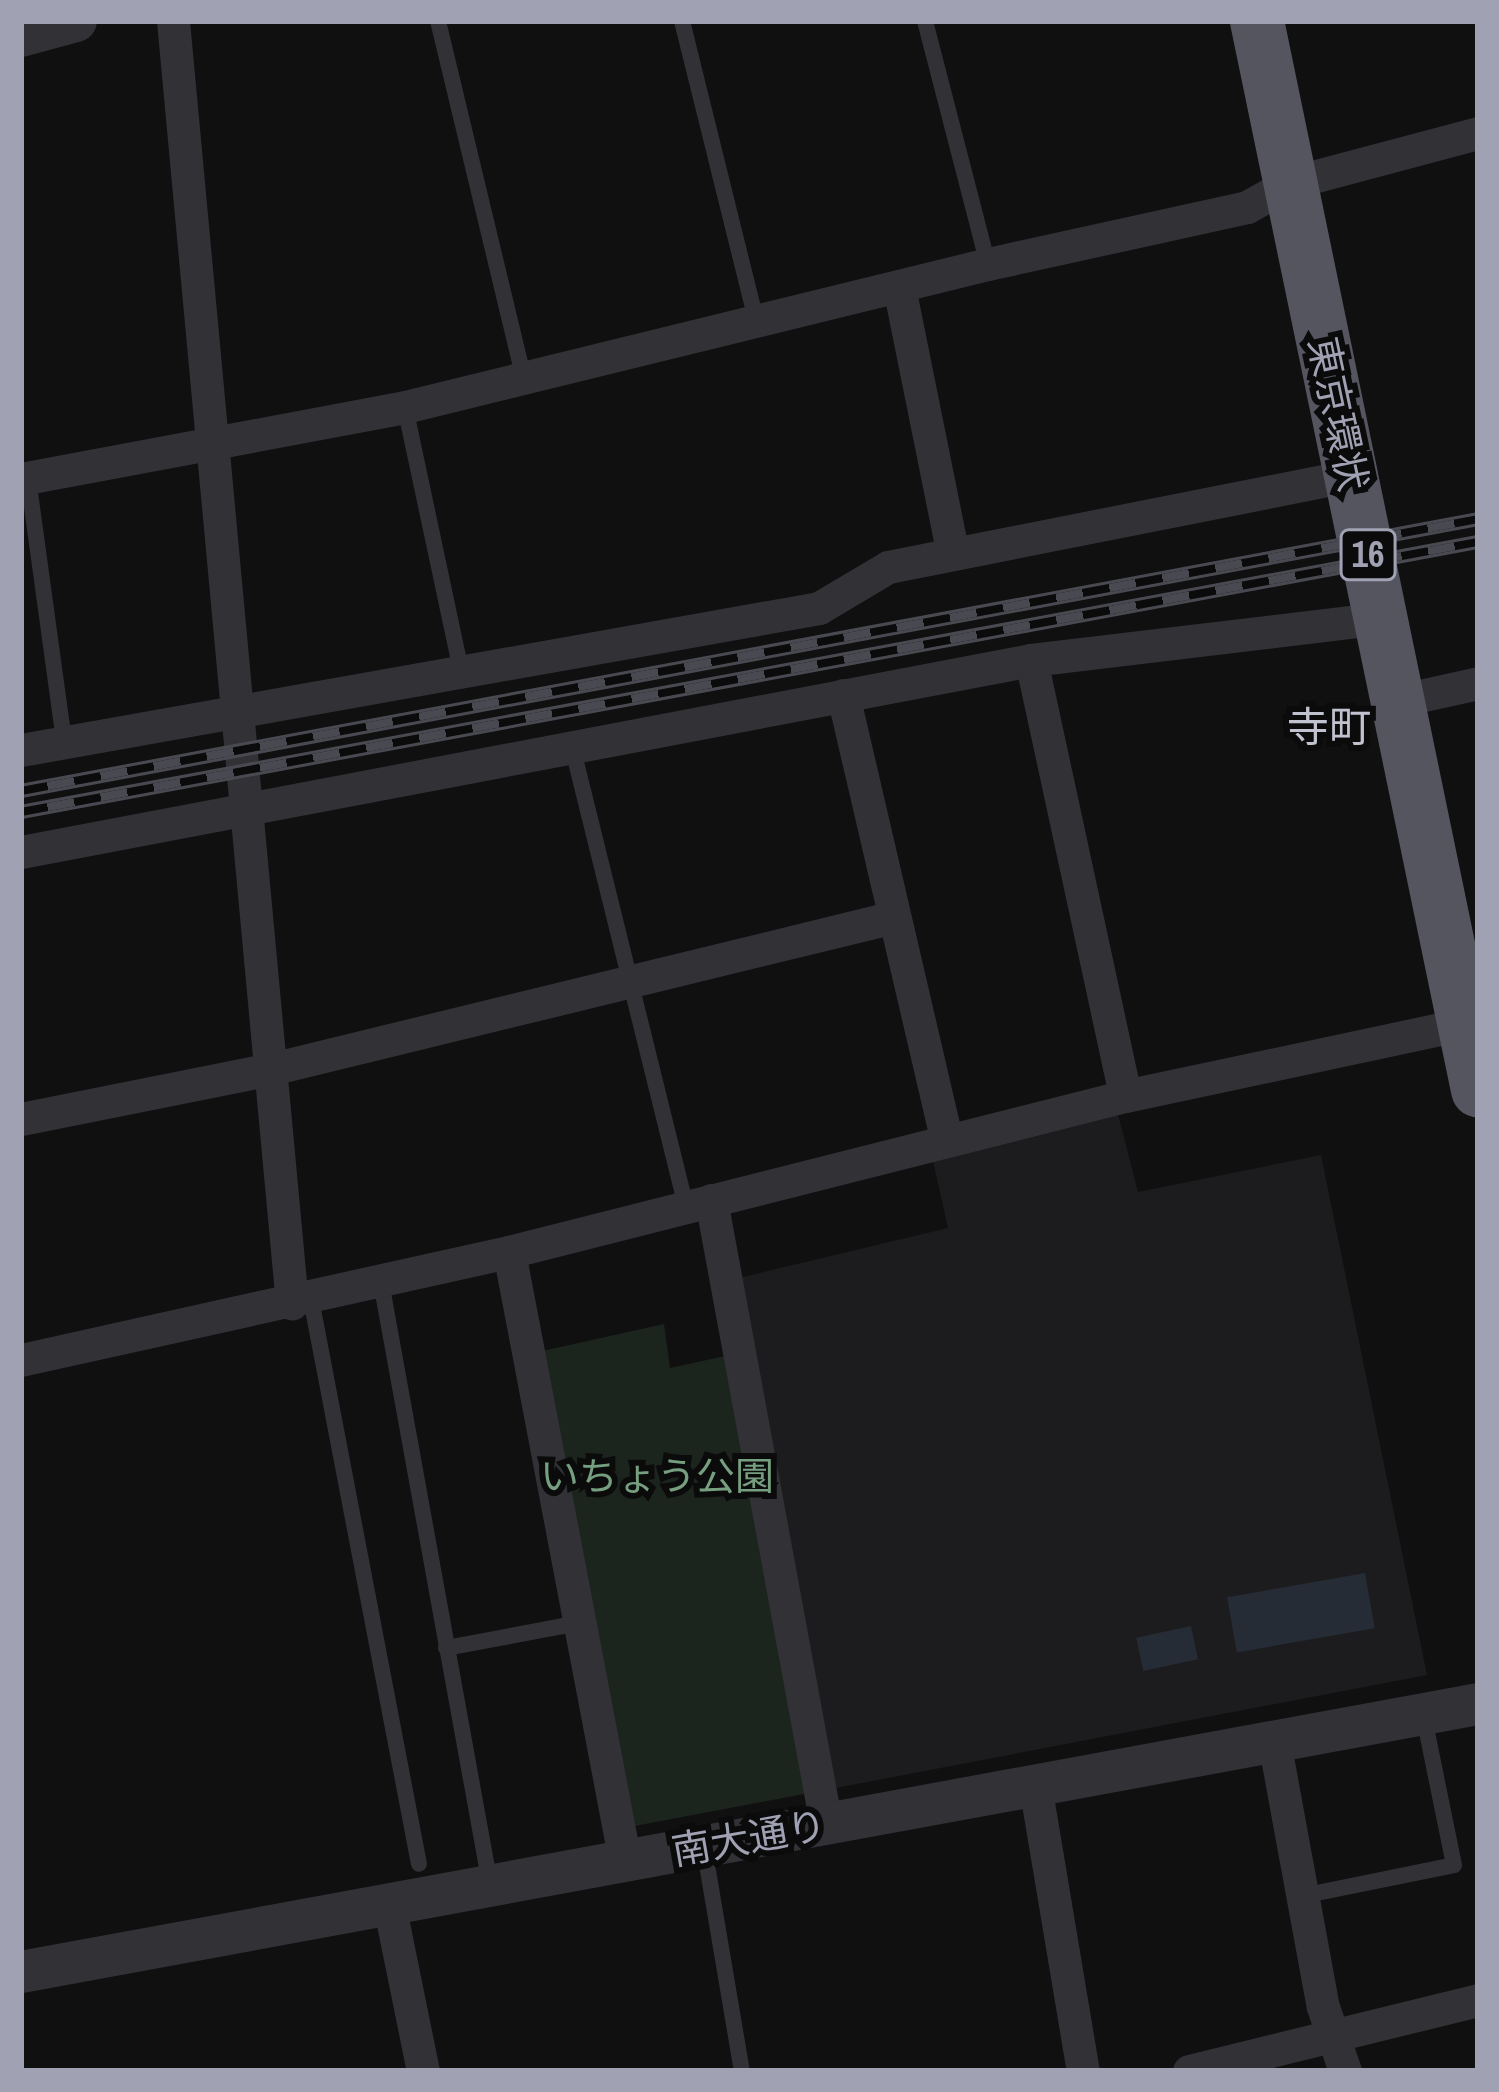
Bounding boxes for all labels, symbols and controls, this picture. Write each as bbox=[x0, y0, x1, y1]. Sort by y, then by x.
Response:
street label: 東京環状 bbox=[1299, 333, 1377, 495]
road number: 16 bbox=[1338, 525, 1398, 585]
district label: 寺町 bbox=[1287, 702, 1371, 752]
park label: いちょう公園 bbox=[540, 1453, 774, 1499]
street label: 南大通り bbox=[668, 1801, 830, 1875]

